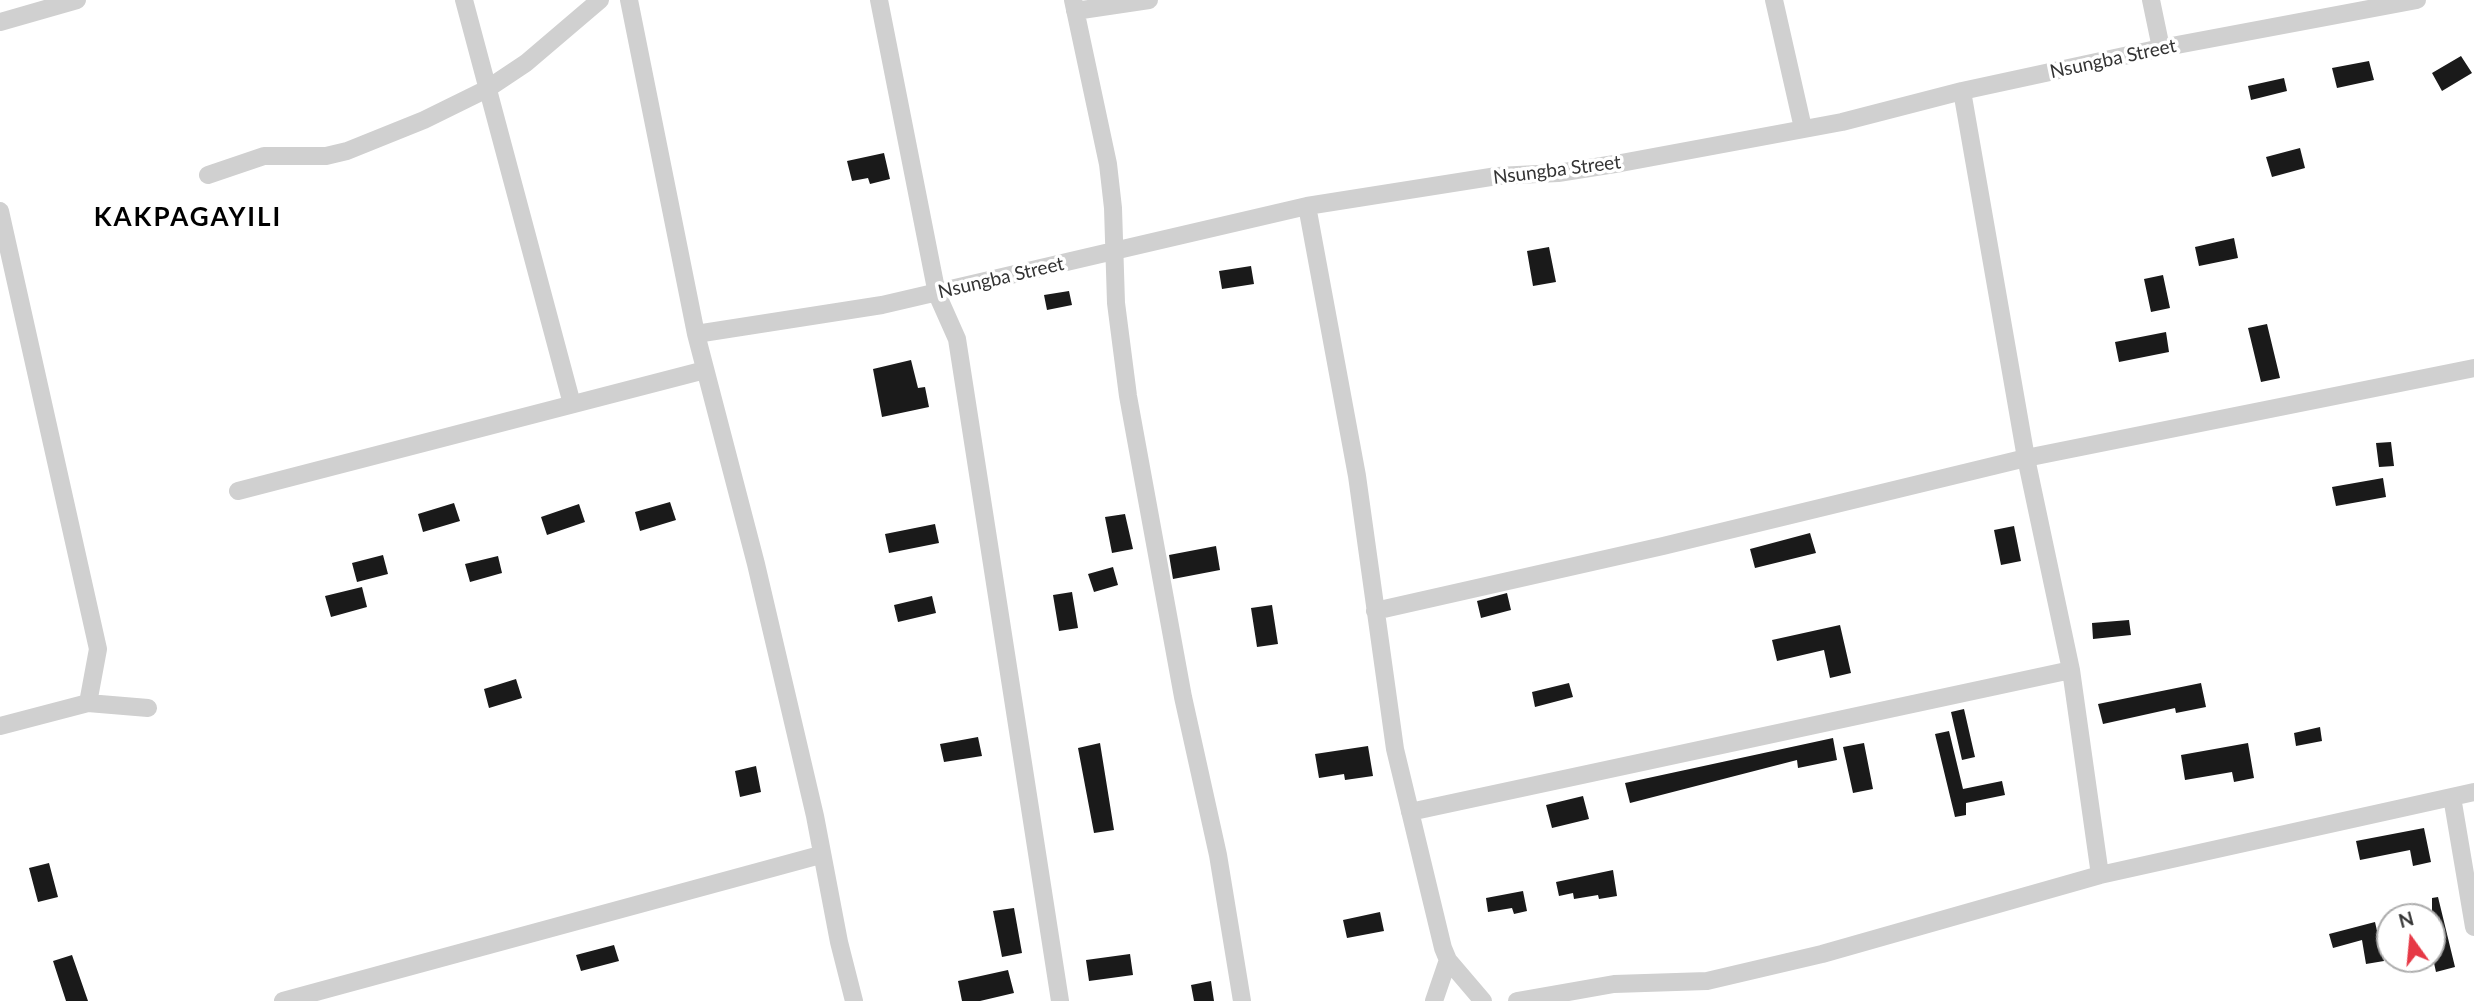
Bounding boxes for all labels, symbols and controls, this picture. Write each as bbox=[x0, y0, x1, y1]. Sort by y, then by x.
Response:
street label: Nsungba Street bbox=[2048, 34, 2178, 84]
street label: Nsungba Street bbox=[1492, 151, 1622, 189]
district label: KAKPAGAYILI bbox=[95, 202, 281, 234]
street label: Nsungba Street bbox=[936, 252, 1066, 304]
north arrow bbox=[2376, 903, 2446, 973]
text: N bbox=[2396, 906, 2416, 932]

